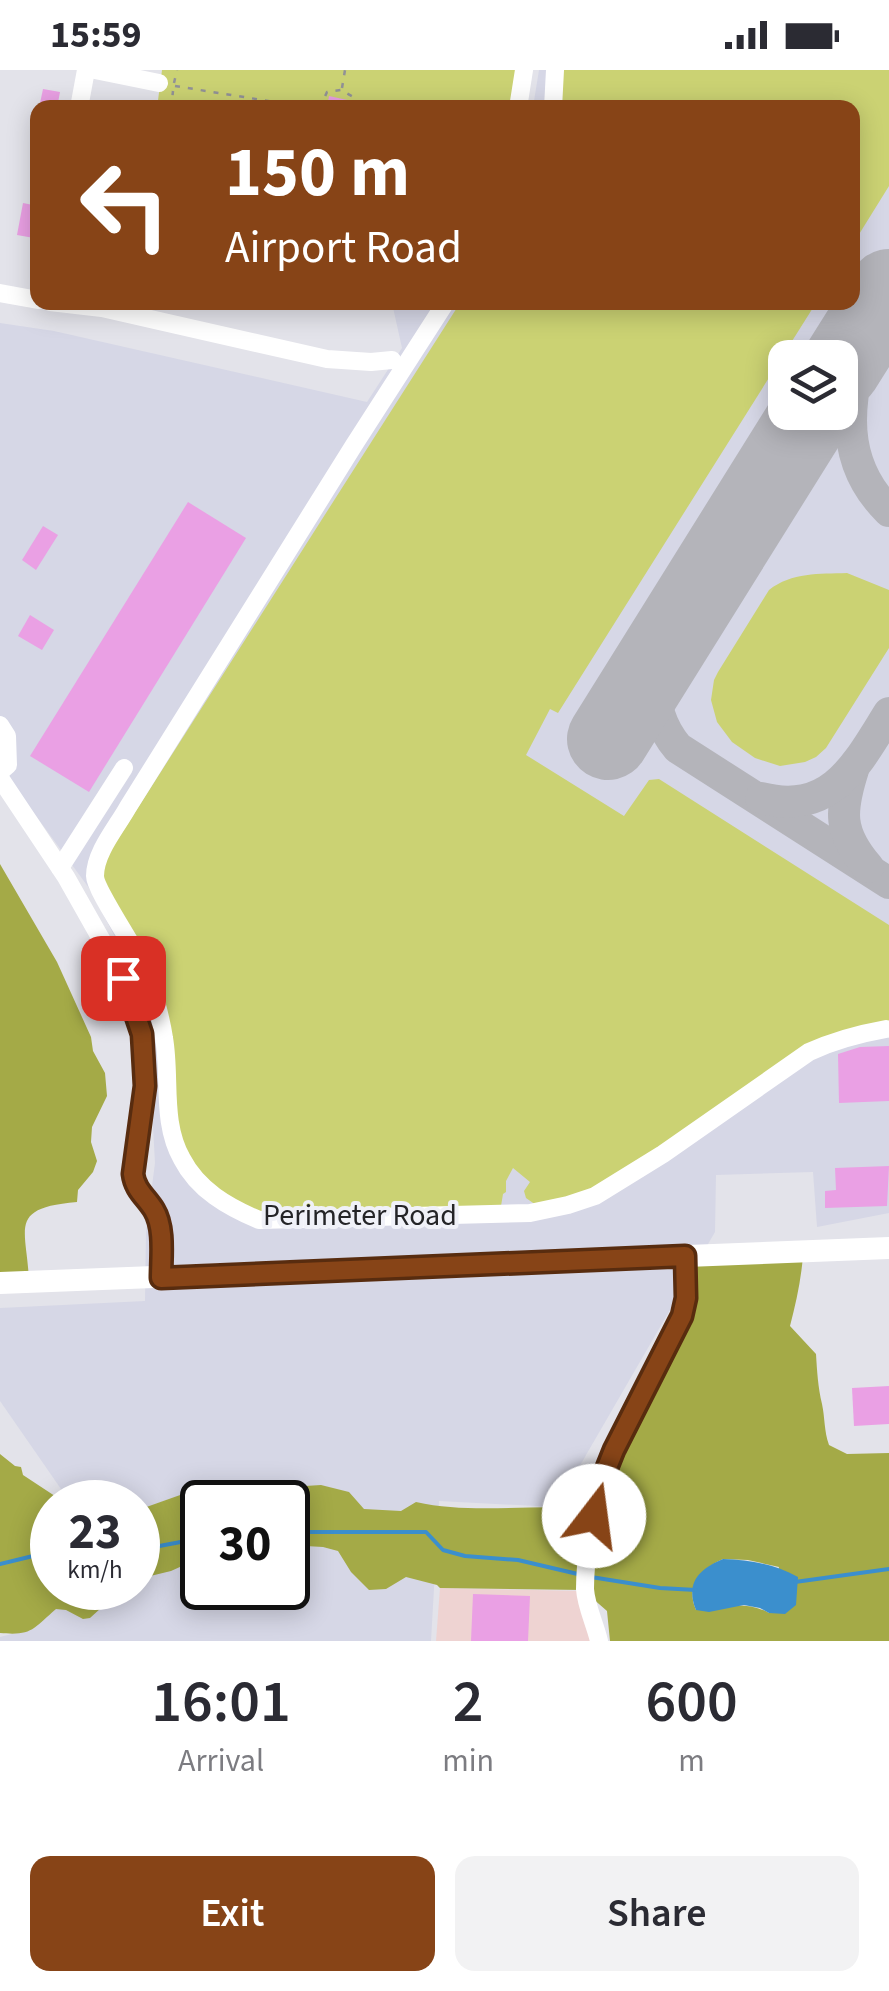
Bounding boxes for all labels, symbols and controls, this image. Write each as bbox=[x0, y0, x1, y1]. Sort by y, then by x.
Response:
text: 15:59 bbox=[50, 8, 142, 62]
text: 150 m bbox=[225, 123, 410, 223]
icon: left bbox=[60, 140, 190, 270]
text: Airport Road bbox=[225, 216, 462, 280]
map controls bbox=[768, 340, 858, 430]
button: layers bbox=[768, 340, 858, 430]
pin bbox=[81, 936, 166, 1021]
icon: arrive bbox=[96, 951, 151, 1006]
street label: Perimeter Road bbox=[263, 1194, 457, 1237]
position arrow bbox=[542, 1464, 646, 1568]
speed limit sign: 30 bbox=[180, 1480, 310, 1610]
text: 23 bbox=[69, 1497, 121, 1568]
text: km/h bbox=[67, 1552, 123, 1588]
text: 16:01 bbox=[151, 1660, 291, 1745]
text: 2 bbox=[453, 1660, 484, 1745]
text: 600 bbox=[645, 1660, 738, 1745]
text: Arrival bbox=[178, 1738, 264, 1784]
text: min bbox=[442, 1738, 494, 1784]
text: m bbox=[678, 1738, 705, 1784]
button: Exit bbox=[30, 1856, 435, 1971]
button: Share bbox=[455, 1856, 859, 1971]

